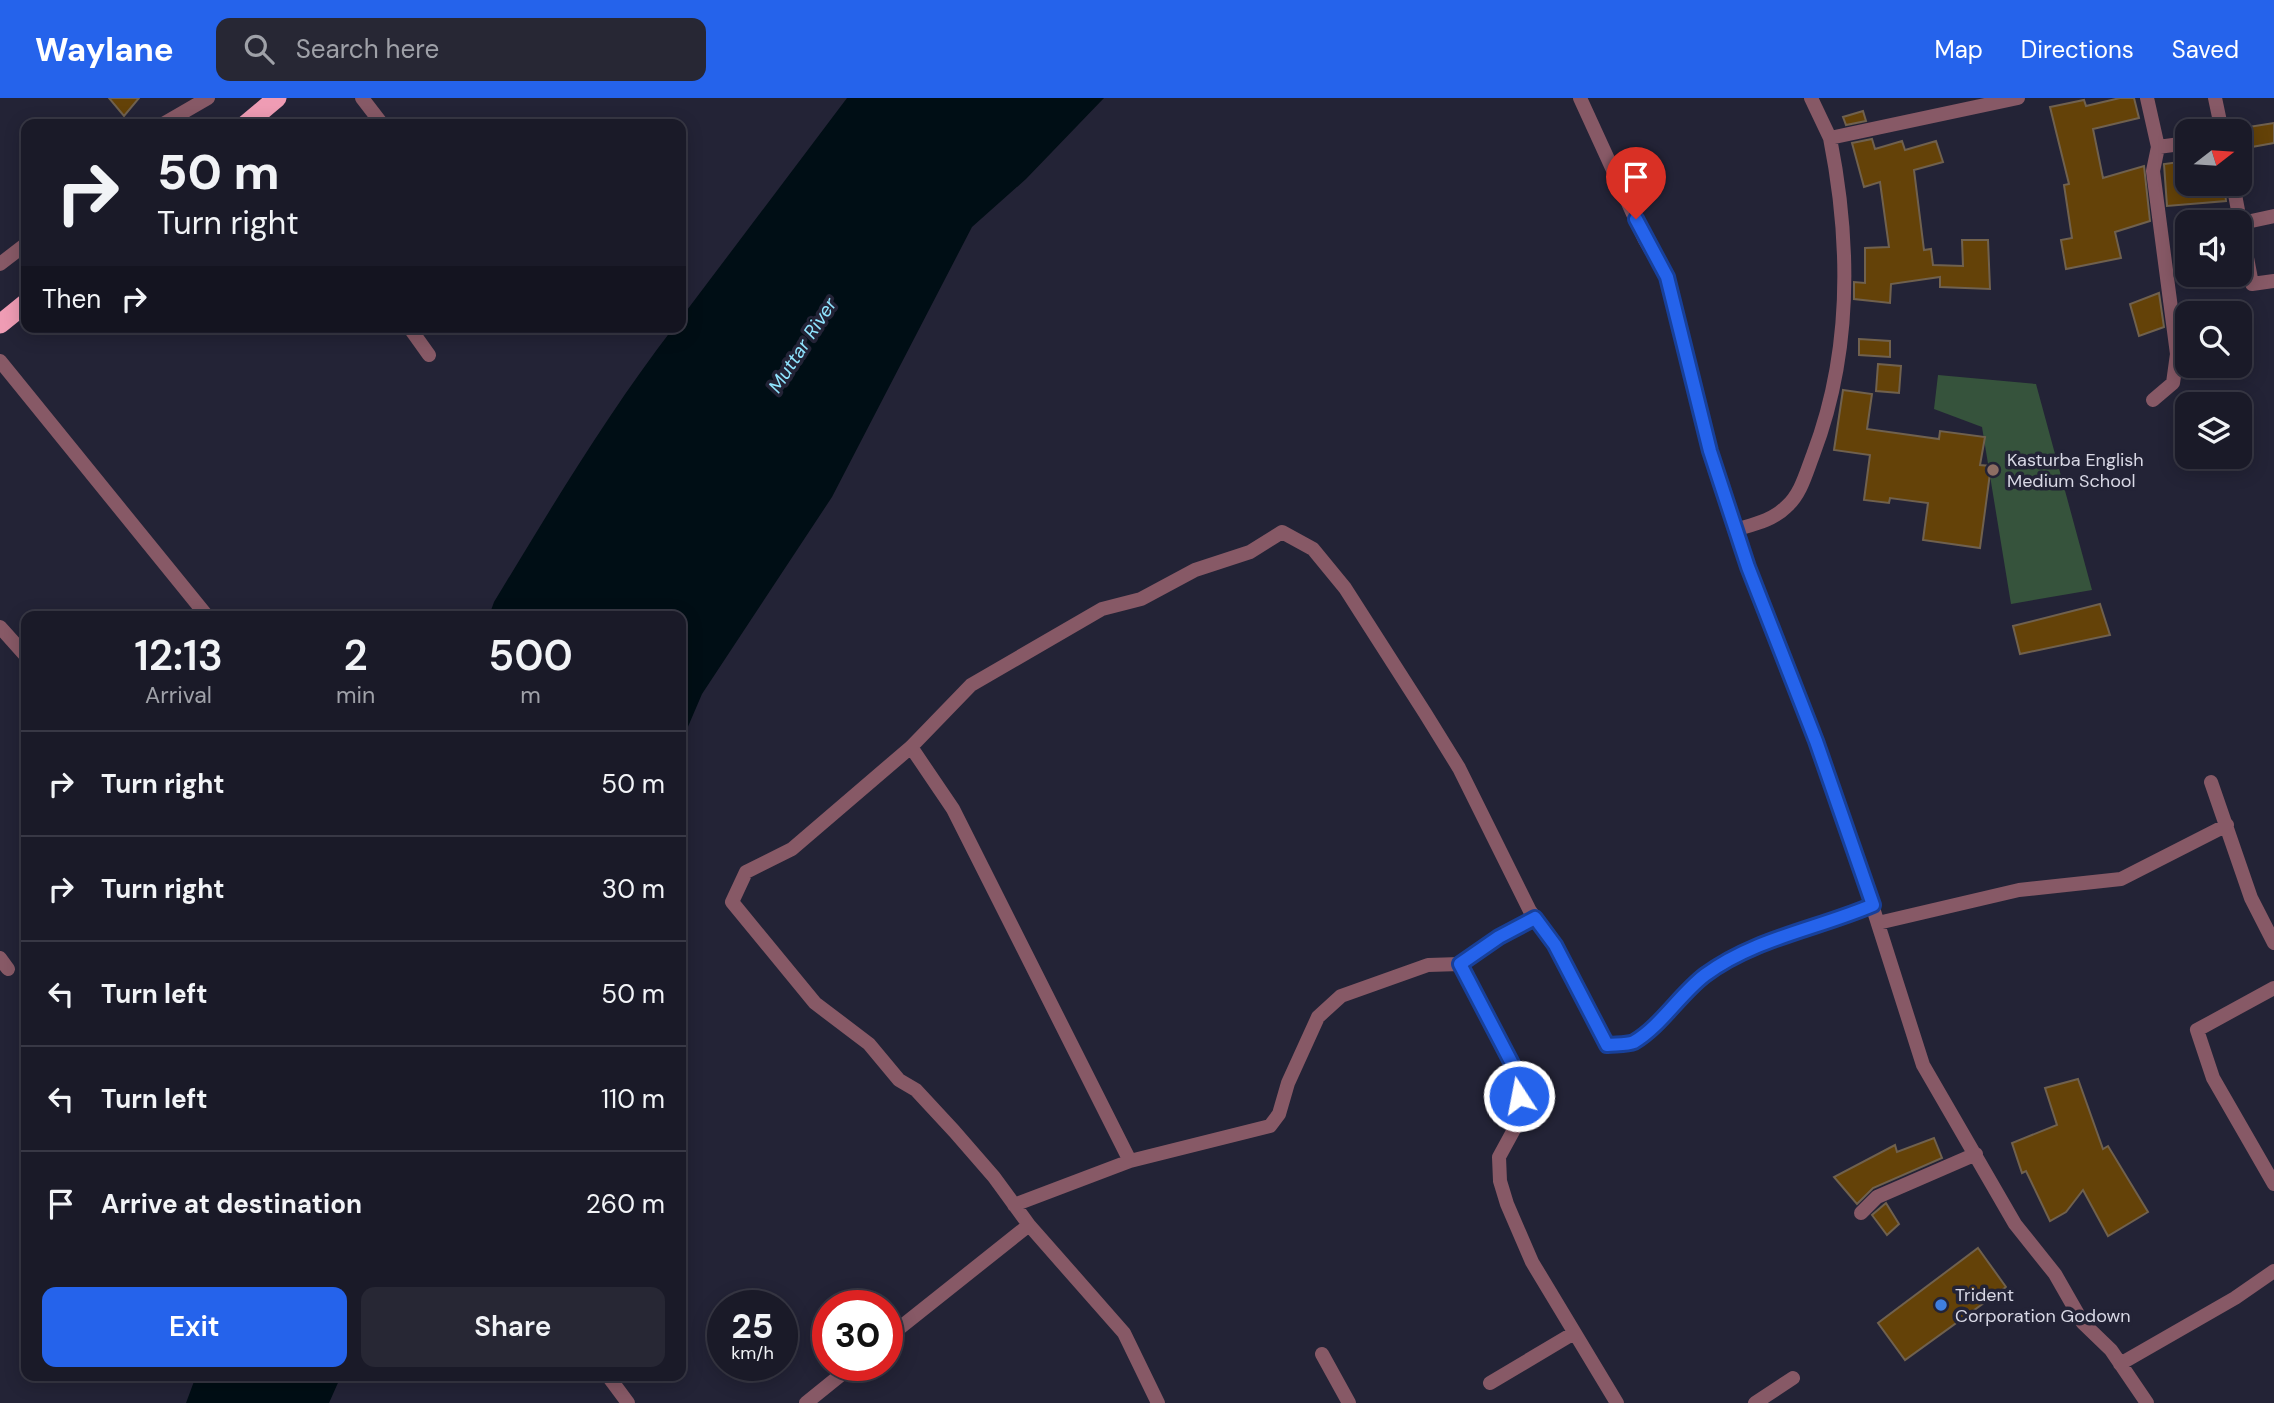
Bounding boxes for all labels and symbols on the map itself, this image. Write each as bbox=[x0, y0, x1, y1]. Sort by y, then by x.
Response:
north arrow bbox=[2175, 119, 2252, 196]
pin bbox=[1606, 147, 1666, 219]
water label: Muttar River bbox=[762, 292, 843, 397]
place label: Kasturba English Medium School bbox=[2007, 448, 2144, 493]
marker: Kasturba English Medium School bbox=[1985, 462, 2001, 478]
position arrow bbox=[1482, 1059, 1556, 1133]
place label: Trident Corporation Godown bbox=[1955, 1283, 2131, 1328]
speed limit sign: 30 bbox=[812, 1290, 903, 1381]
marker: Trident Corporation Godown bbox=[1933, 1297, 1949, 1313]

